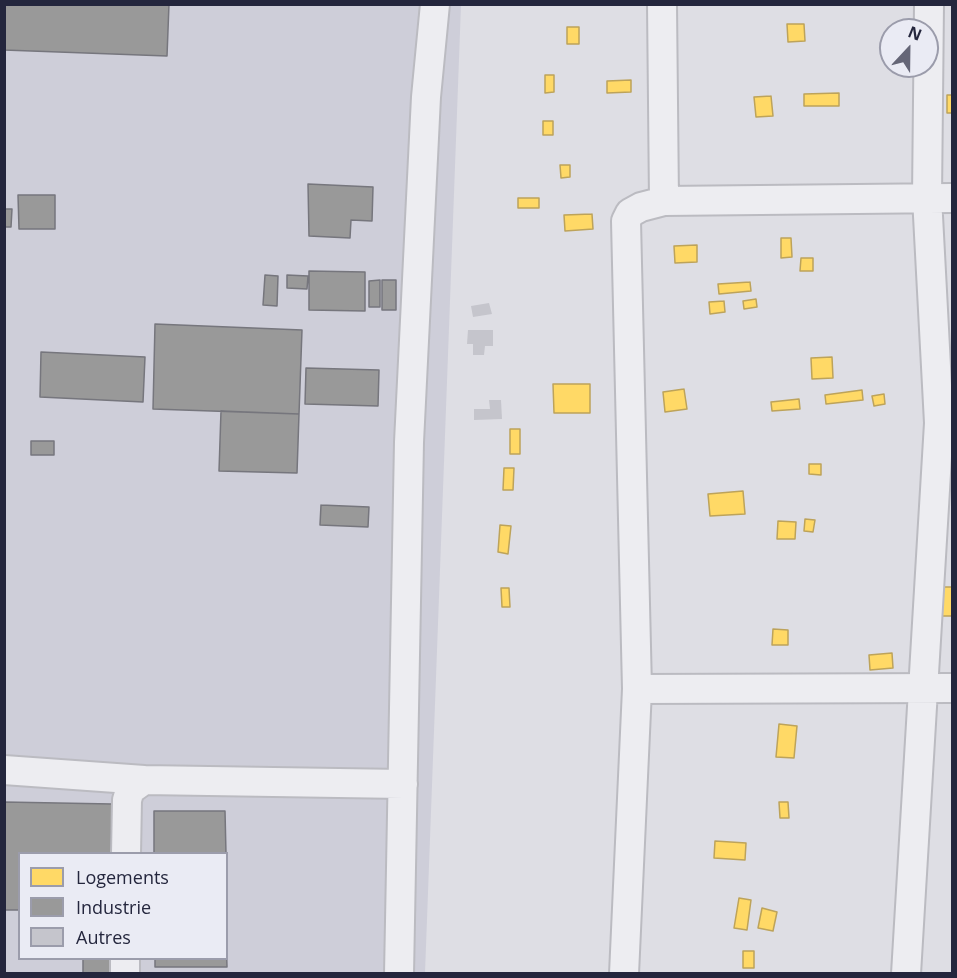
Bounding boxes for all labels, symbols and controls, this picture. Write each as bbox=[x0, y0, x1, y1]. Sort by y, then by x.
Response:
north arrow bbox=[879, 18, 939, 78]
text: N bbox=[905, 21, 925, 46]
legend bbox=[18, 852, 228, 960]
text: Logements bbox=[76, 865, 169, 889]
text: Industrie bbox=[76, 895, 151, 919]
text: Autres bbox=[76, 925, 131, 949]

